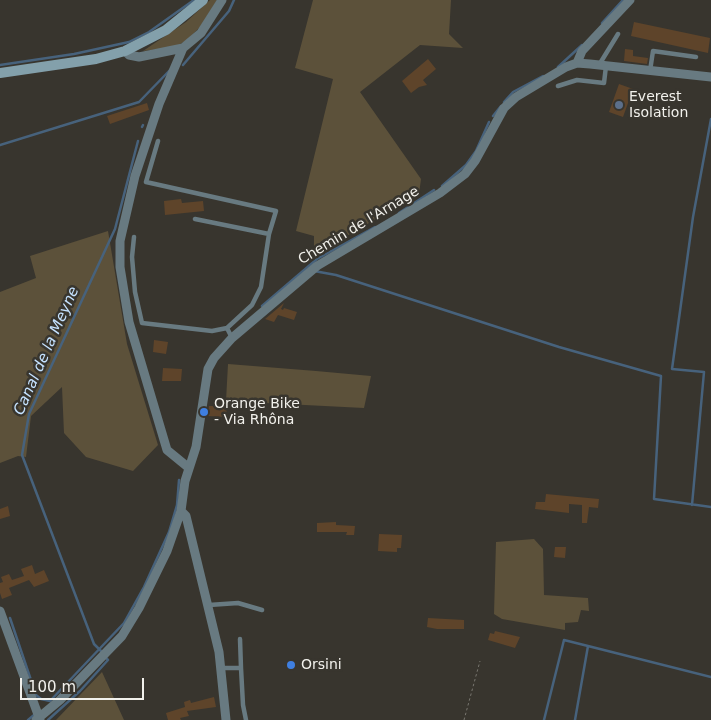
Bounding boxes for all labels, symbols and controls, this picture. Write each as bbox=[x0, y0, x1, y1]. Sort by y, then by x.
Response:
place label: Everest Isolation bbox=[629, 89, 688, 121]
marker: Everest Isolation bbox=[613, 99, 625, 111]
street label: Chemin de l'Arnage bbox=[296, 183, 422, 269]
water label: Canal de la Meyne bbox=[11, 284, 83, 418]
place label: Orange Bike - Via Rhôna bbox=[214, 396, 300, 428]
marker: Orange Bike - Via Rhôna bbox=[198, 406, 210, 418]
place label: Orsini bbox=[301, 657, 342, 673]
marker: Orsini bbox=[285, 659, 297, 671]
scale bar bbox=[22, 668, 146, 700]
text: 100 m bbox=[28, 678, 76, 696]

